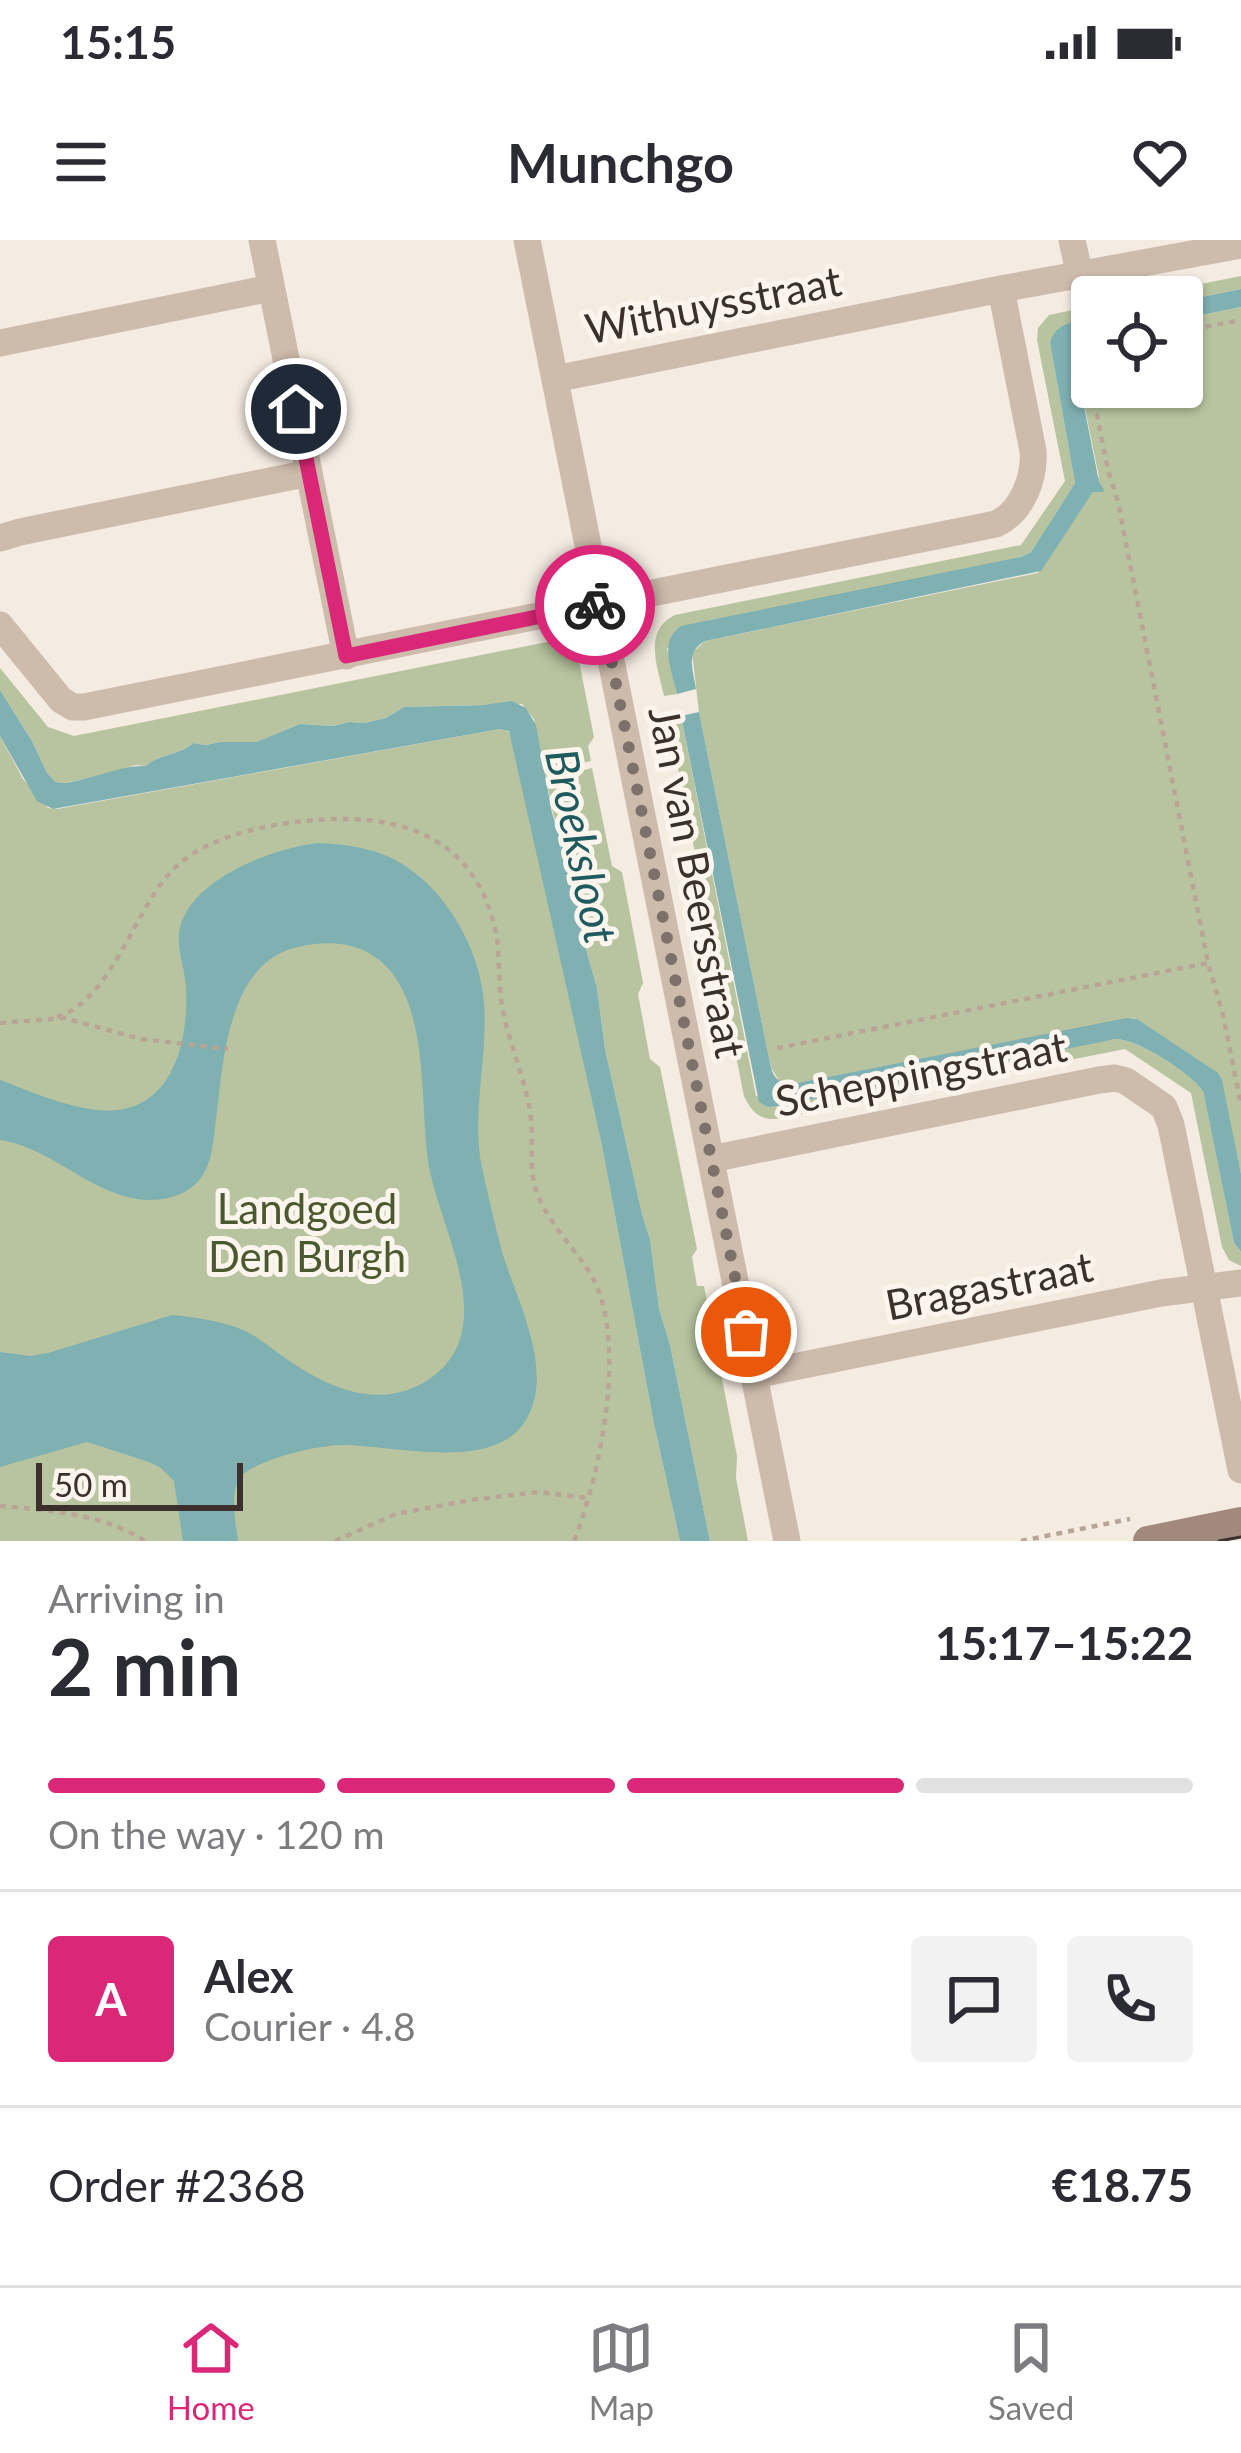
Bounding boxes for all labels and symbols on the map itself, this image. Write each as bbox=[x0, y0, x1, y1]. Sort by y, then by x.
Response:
street label: Withuysstraat bbox=[581, 255, 845, 353]
pin bbox=[245, 358, 347, 460]
courier bbox=[535, 545, 655, 665]
street label: Jan van Beersstraat bbox=[639, 702, 757, 1062]
water label: Broeksloot bbox=[535, 744, 629, 948]
street label: Scheppingstraat bbox=[771, 1020, 1071, 1126]
park label: Landgoed Den Burgh bbox=[208, 1183, 406, 1281]
street label: Bragastraat bbox=[881, 1240, 1097, 1330]
pin bbox=[695, 1281, 797, 1383]
scale bar bbox=[36, 1457, 243, 1510]

